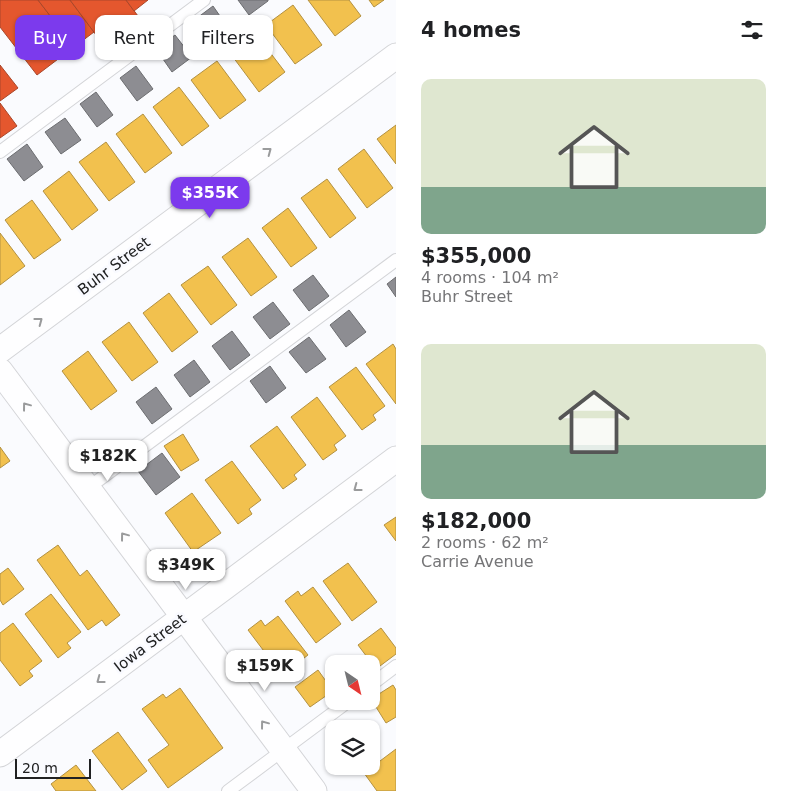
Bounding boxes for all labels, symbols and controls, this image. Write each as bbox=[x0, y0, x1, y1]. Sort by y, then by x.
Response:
chip: Buy bbox=[15, 15, 85, 60]
chip: Rent bbox=[95, 15, 173, 60]
chip: Filters bbox=[183, 15, 273, 60]
icon: filters bbox=[738, 16, 766, 44]
text: 4 homes bbox=[421, 18, 521, 42]
icon: home bbox=[549, 112, 639, 202]
one-way arrow bbox=[262, 148, 272, 157]
pin: $355K bbox=[175, 176, 245, 219]
text: $355K bbox=[182, 183, 238, 202]
street label: Buhr Street bbox=[74, 233, 154, 299]
text: $355,000 bbox=[421, 244, 531, 268]
text: 4 rooms · 104 m² bbox=[421, 268, 559, 287]
text: Buhr Street bbox=[421, 287, 513, 306]
one-way arrow bbox=[33, 318, 43, 327]
icon: home bbox=[549, 377, 639, 467]
one-way arrow bbox=[24, 403, 32, 412]
pin: $182K bbox=[73, 440, 143, 482]
text: $182K bbox=[80, 446, 136, 465]
one-way arrow bbox=[354, 483, 363, 491]
text: $182,000 bbox=[421, 509, 531, 533]
one-way arrow bbox=[121, 533, 129, 542]
text: 2 rooms · 62 m² bbox=[421, 533, 549, 552]
pin: $349K bbox=[151, 548, 221, 591]
text: Carrie Avenue bbox=[421, 552, 534, 571]
text: $349K bbox=[158, 555, 214, 574]
street label: Iowa Street bbox=[110, 610, 190, 676]
pin: $159K bbox=[230, 650, 300, 692]
north arrow bbox=[325, 655, 380, 710]
map controls bbox=[325, 655, 380, 775]
text: $159K bbox=[237, 656, 293, 675]
one-way arrow bbox=[97, 674, 106, 682]
one-way arrow bbox=[261, 720, 270, 730]
button: layers bbox=[325, 720, 380, 775]
scale bar bbox=[15, 756, 91, 779]
text: 20 m bbox=[22, 760, 58, 776]

